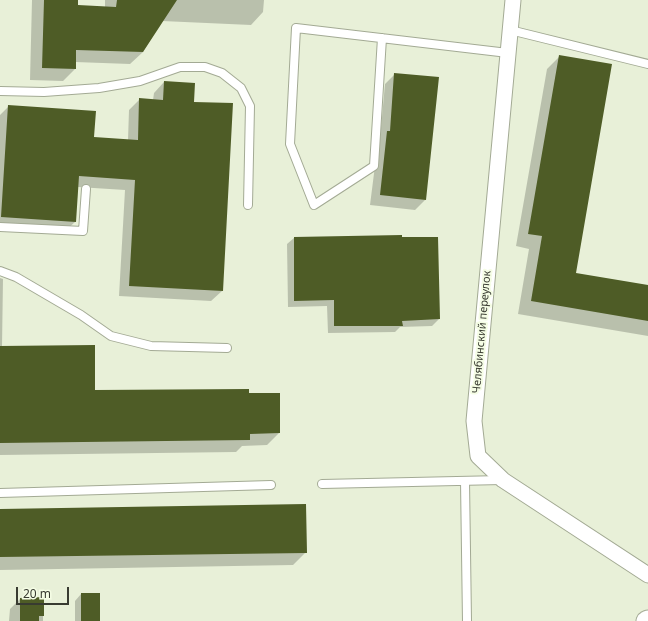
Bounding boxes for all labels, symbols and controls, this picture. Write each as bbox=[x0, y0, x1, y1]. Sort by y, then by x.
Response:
street label: Челябинский переулок bbox=[470, 270, 494, 394]
scale bar bbox=[18, 579, 71, 605]
text: 20 m bbox=[23, 585, 51, 602]

